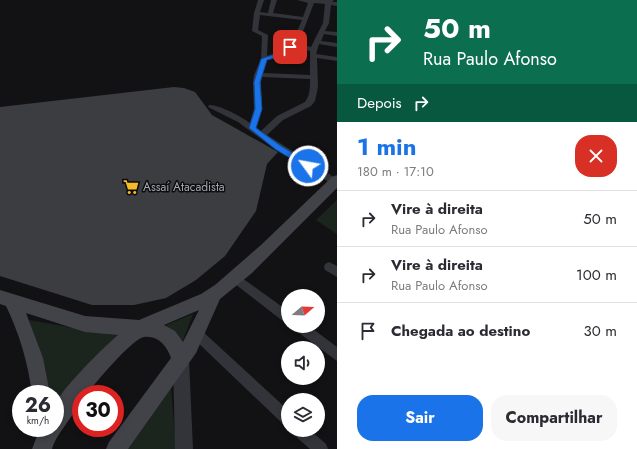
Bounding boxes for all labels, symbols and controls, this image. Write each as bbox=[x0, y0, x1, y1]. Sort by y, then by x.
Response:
text: 50 m bbox=[423, 8, 491, 49]
icon: right bbox=[357, 16, 409, 68]
pin bbox=[273, 30, 307, 64]
icon: arrive bbox=[279, 36, 301, 58]
text: Rua Paulo Afonso bbox=[423, 46, 557, 72]
text: Depois bbox=[357, 92, 402, 114]
icon: right bbox=[410, 92, 432, 114]
text: 1 min bbox=[357, 129, 417, 164]
button: close bbox=[575, 135, 617, 177]
position arrow bbox=[287, 145, 329, 187]
text: 180 m · 17:10 bbox=[357, 162, 434, 181]
supermarket icon: Assaí Atacadista bbox=[122, 178, 140, 196]
place label: Assaí Atacadista bbox=[143, 178, 225, 196]
text: Vire à direita bbox=[391, 198, 483, 220]
icon: right bbox=[357, 208, 379, 230]
text: 50 m bbox=[583, 208, 617, 230]
text: Rua Paulo Afonso bbox=[391, 220, 488, 239]
text: Vire à direita bbox=[391, 254, 483, 276]
icon: right bbox=[357, 264, 379, 286]
text: 100 m bbox=[576, 264, 617, 286]
text: Rua Paulo Afonso bbox=[391, 276, 488, 295]
north arrow bbox=[281, 289, 325, 333]
map controls bbox=[281, 289, 325, 437]
icon: arrive bbox=[357, 320, 379, 342]
text: Chegada ao destino bbox=[391, 320, 530, 342]
text: 30 m bbox=[584, 320, 617, 342]
button: sound bbox=[281, 341, 325, 385]
speed limit sign: 30 bbox=[72, 385, 124, 437]
text: 26 bbox=[25, 391, 51, 420]
button: layers bbox=[281, 393, 325, 437]
button: Sair bbox=[357, 395, 483, 441]
button: Compartilhar bbox=[491, 395, 617, 441]
text: km/h bbox=[27, 413, 49, 428]

